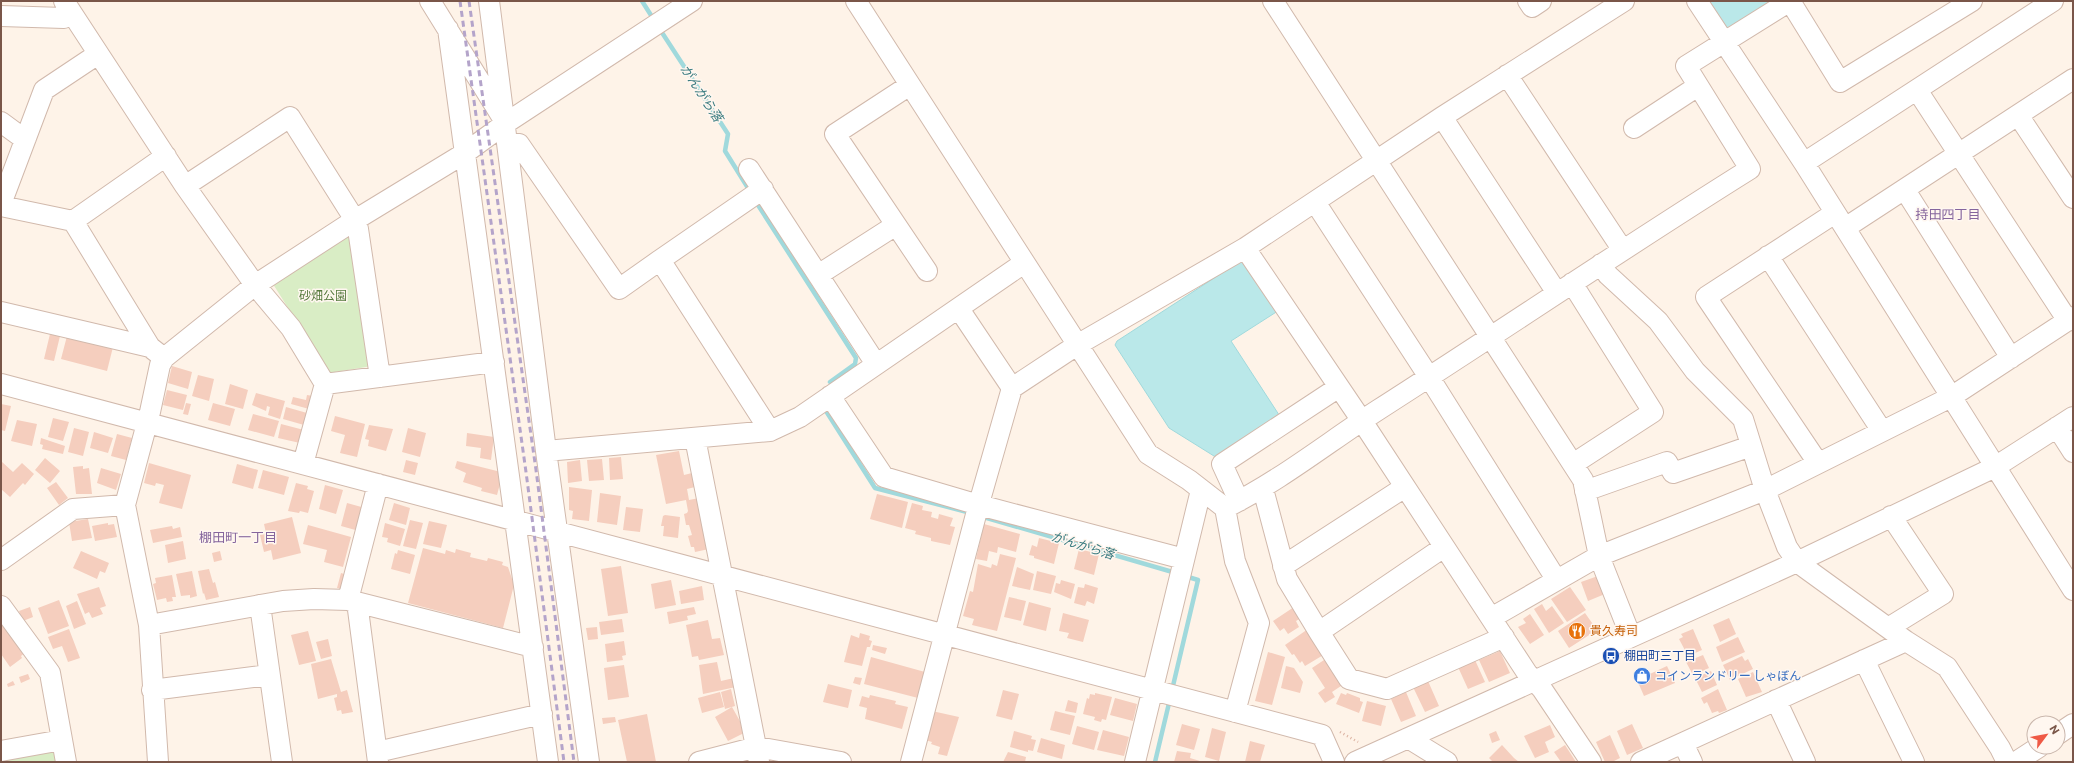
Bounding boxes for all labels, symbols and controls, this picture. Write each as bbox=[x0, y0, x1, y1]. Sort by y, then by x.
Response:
water label: がんがら落 bbox=[678, 61, 727, 126]
district label: 持田四丁目 bbox=[1915, 206, 1981, 222]
park label: 砂畑公園 bbox=[299, 288, 347, 302]
water label: がんがら落 bbox=[1050, 528, 1118, 563]
district label: 棚田町一丁目 bbox=[199, 529, 277, 545]
restaurant icon: 貴久寿司 bbox=[1567, 621, 1587, 641]
place label: 貴久寿司 bbox=[1590, 623, 1638, 637]
bus stop icon: 棚田町三丁目 bbox=[1601, 646, 1621, 666]
place label: 棚田町三丁目 bbox=[1624, 648, 1696, 662]
shop icon: コインランドリー しゃぼん bbox=[1632, 666, 1652, 686]
place label: コインランドリー しゃぼん bbox=[1655, 668, 1801, 682]
north arrow bbox=[2026, 715, 2066, 755]
text: N bbox=[2047, 722, 2063, 736]

